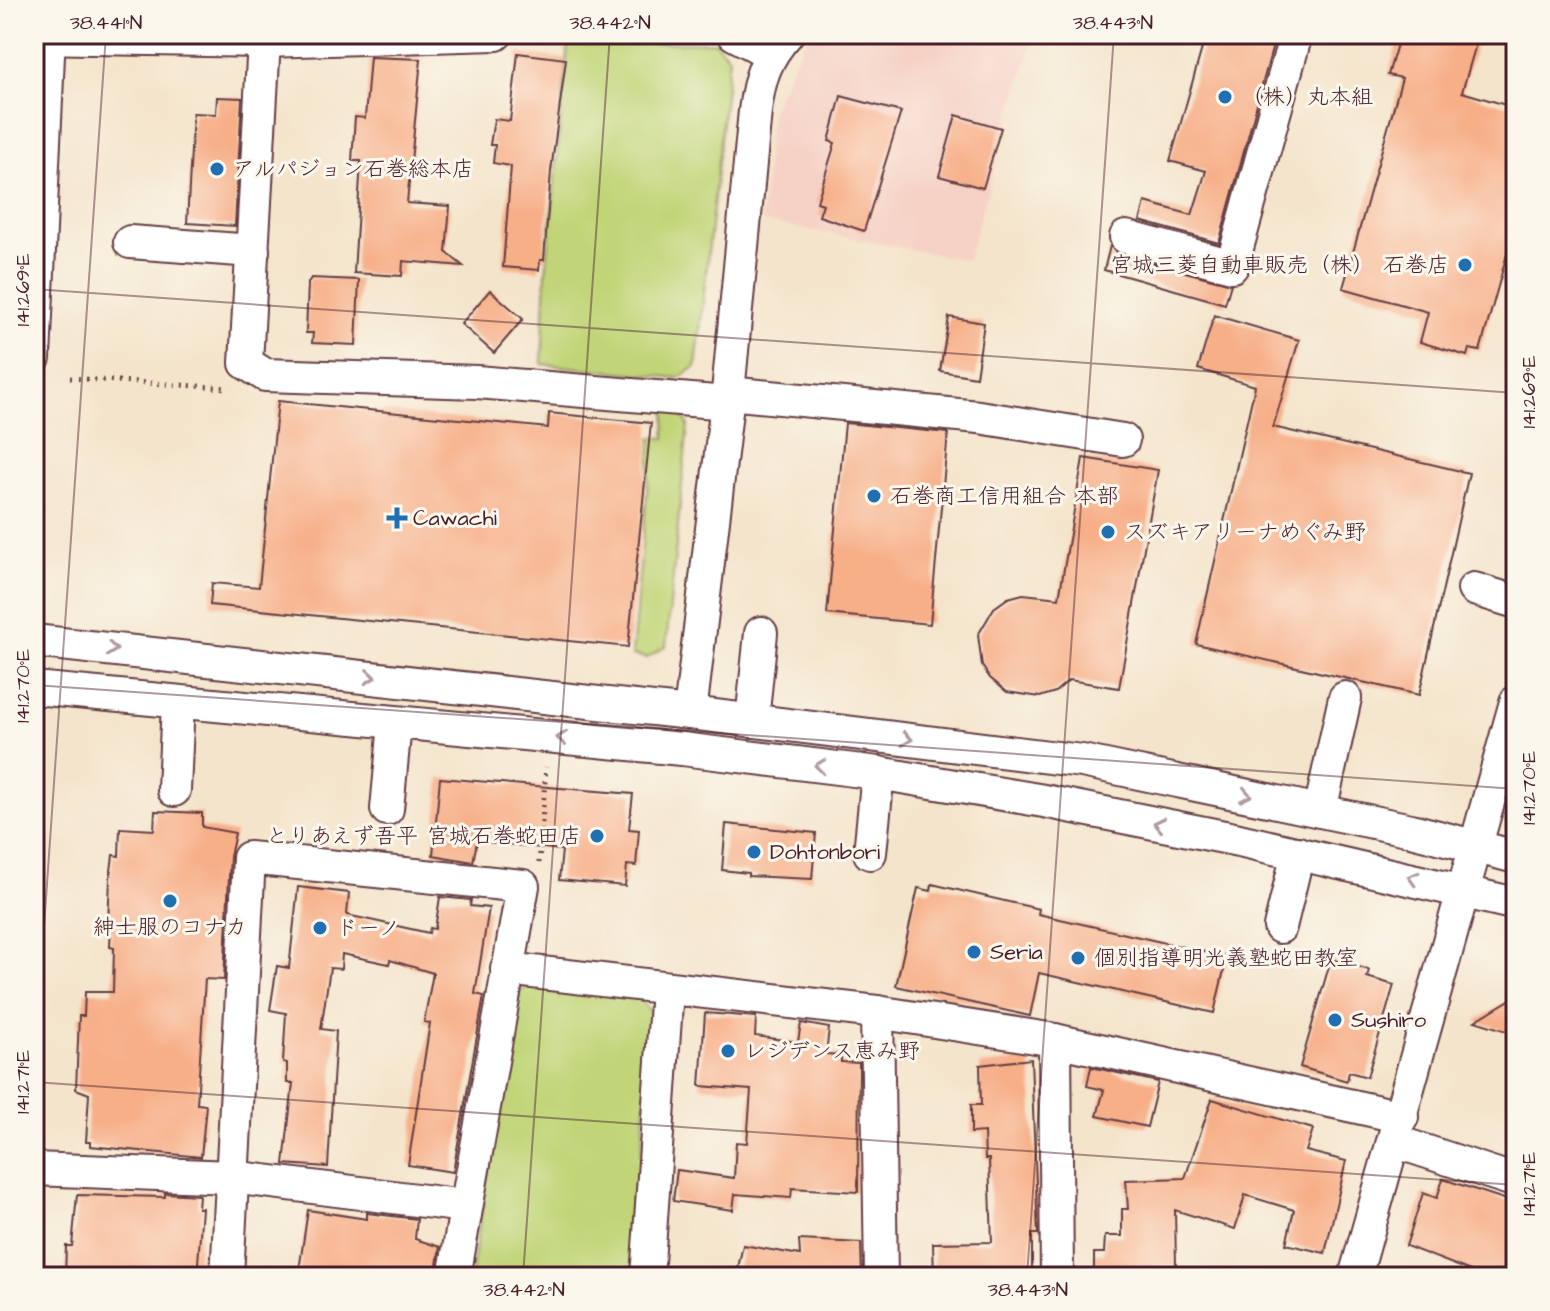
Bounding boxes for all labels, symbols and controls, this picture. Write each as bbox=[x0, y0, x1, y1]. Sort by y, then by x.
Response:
text: 38.441°N bbox=[70, 9, 142, 37]
text: 38.442°N bbox=[569, 9, 651, 37]
text: 38.443°N bbox=[1073, 9, 1153, 37]
place label: （株）丸本組 bbox=[1241, 82, 1373, 113]
marker: （株）丸本組 bbox=[1216, 88, 1234, 106]
place label: アルパジョン石巻総本店 bbox=[233, 154, 474, 185]
marker: アルパジョン石巻総本店 bbox=[208, 160, 226, 178]
place label: 宮城三菱自動車販売（株） 石巻店 bbox=[1110, 250, 1449, 281]
text: 141.269°E bbox=[9, 253, 37, 327]
marker: 宮城三菱自動車販売（株） 石巻店 bbox=[1456, 256, 1474, 274]
text: 141.269°E bbox=[1515, 355, 1543, 429]
place label: 石巻商工信用組合 本部 bbox=[890, 481, 1119, 512]
marker: 石巻商工信用組合 本部 bbox=[865, 487, 883, 505]
place label: Cawachi bbox=[413, 503, 497, 534]
marker: Cawachi bbox=[388, 509, 406, 527]
place label: スズキアリーナめぐみ野 bbox=[1124, 517, 1366, 548]
marker: スズキアリーナめぐみ野 bbox=[1099, 523, 1117, 541]
one-way arrow bbox=[106, 640, 119, 657]
text: 141.270°E bbox=[9, 649, 37, 723]
one-way arrow bbox=[364, 669, 377, 686]
one-way arrow bbox=[555, 730, 568, 747]
one-way arrow bbox=[900, 730, 913, 747]
text: 141.270°E bbox=[1515, 751, 1543, 825]
one-way arrow bbox=[813, 758, 827, 775]
one-way arrow bbox=[1238, 786, 1252, 803]
one-way arrow bbox=[1153, 816, 1166, 833]
place label: とりあえず吾平 宮城石巻蛇田店 bbox=[266, 821, 581, 852]
marker: とりあえず吾平 宮城石巻蛇田店 bbox=[588, 827, 606, 845]
place label: Dohtonbori bbox=[770, 837, 880, 868]
marker: Dohtonbori bbox=[745, 843, 763, 861]
one-way arrow bbox=[1407, 871, 1421, 887]
marker: 紳士服のコナカ bbox=[161, 892, 179, 910]
place label: 紳士服のコナカ bbox=[93, 912, 247, 943]
place label: ドーノ bbox=[336, 913, 400, 944]
marker: ドーノ bbox=[311, 919, 329, 937]
place label: Seria bbox=[990, 937, 1043, 968]
marker: Seria bbox=[965, 943, 983, 961]
place label: 個別指導明光義塾蛇田教室 bbox=[1094, 943, 1358, 974]
marker: 個別指導明光義塾蛇田教室 bbox=[1069, 949, 1087, 967]
place label: Sushiro bbox=[1351, 1005, 1427, 1036]
marker: Sushiro bbox=[1326, 1011, 1344, 1029]
place label: レジデンス恵み野 bbox=[744, 1036, 920, 1067]
marker: レジデンス恵み野 bbox=[719, 1042, 737, 1060]
text: 141.271°E bbox=[9, 1050, 37, 1114]
text: 141.271°E bbox=[1515, 1152, 1543, 1216]
text: 38.442°N bbox=[483, 1276, 565, 1304]
text: 38.443°N bbox=[988, 1276, 1068, 1304]

